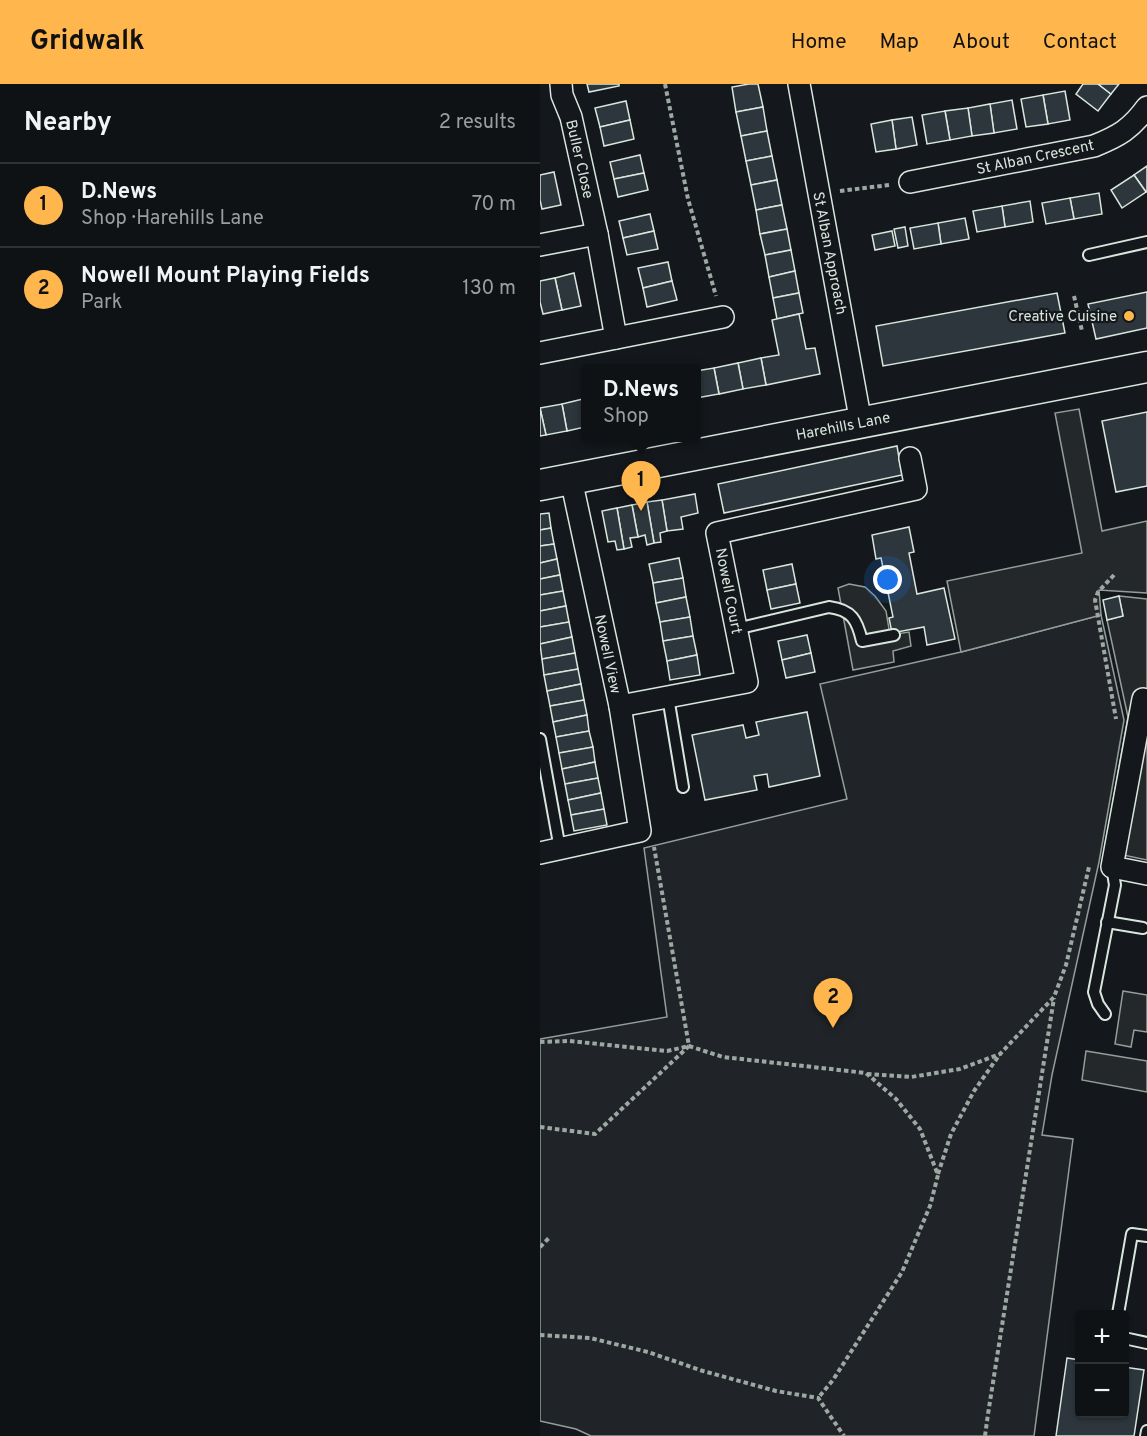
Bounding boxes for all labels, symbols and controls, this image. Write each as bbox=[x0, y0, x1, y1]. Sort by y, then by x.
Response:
text: Gridwalk bbox=[30, 24, 145, 60]
text: Home bbox=[791, 29, 847, 56]
text: Map bbox=[880, 29, 919, 56]
text: About bbox=[952, 29, 1010, 56]
text: Contact bbox=[1043, 29, 1117, 56]
text: Nearby bbox=[24, 107, 112, 140]
text: 2 results bbox=[439, 110, 516, 136]
street label: Buller Close bbox=[560, 118, 597, 201]
street label: St Alban Crescent bbox=[975, 137, 1096, 180]
text: D.News bbox=[81, 179, 157, 206]
street label: St Alban Approach bbox=[807, 190, 850, 316]
text: 1 bbox=[40, 192, 48, 218]
text: 70 m bbox=[472, 192, 516, 218]
text: Shop · Harehills Lane bbox=[81, 206, 264, 232]
text: Nowell Mount Playing Fields bbox=[81, 263, 370, 290]
text: 2 bbox=[37, 276, 50, 302]
text: 130 m bbox=[462, 276, 516, 302]
text: Park bbox=[81, 290, 122, 316]
place label: Creative Cuisine bbox=[1008, 308, 1117, 327]
marker: Creative Cuisine bbox=[1122, 309, 1136, 323]
popup bbox=[581, 364, 701, 442]
text: D.News bbox=[603, 377, 679, 404]
text: Shop bbox=[603, 404, 649, 430]
street label: Harehills Lane bbox=[795, 409, 892, 446]
pin: 1 bbox=[622, 462, 660, 511]
street label: Nowell Court bbox=[710, 547, 745, 636]
your location bbox=[873, 565, 902, 594]
street label: Nowell View bbox=[589, 613, 624, 696]
pin: 2 bbox=[814, 978, 852, 1028]
map controls bbox=[1075, 1310, 1129, 1418]
button: + bbox=[1075, 1310, 1129, 1364]
button: − bbox=[1075, 1364, 1129, 1418]

